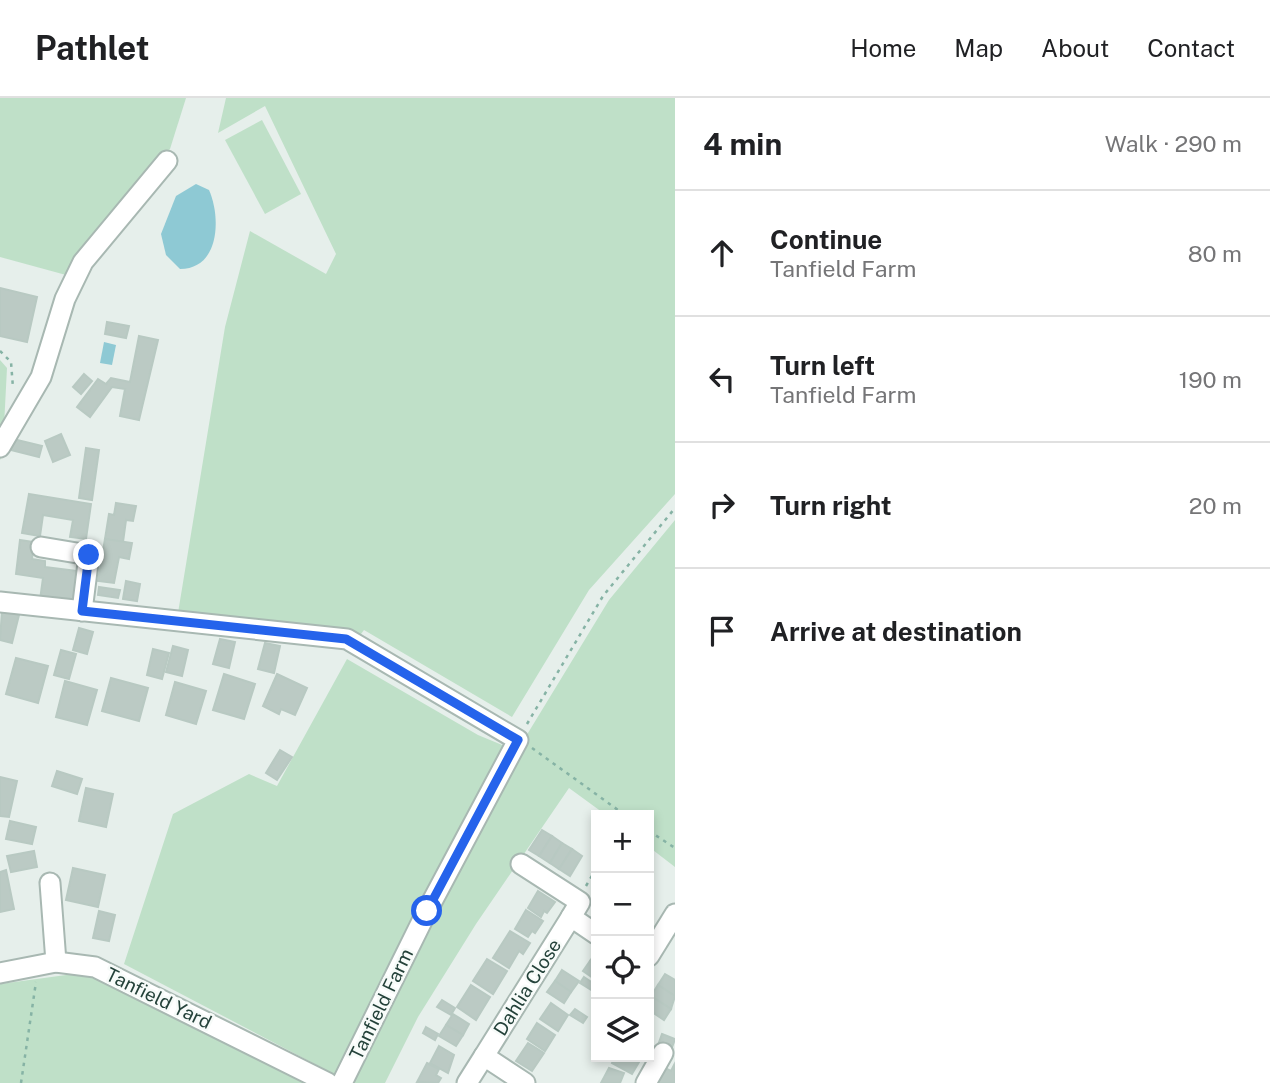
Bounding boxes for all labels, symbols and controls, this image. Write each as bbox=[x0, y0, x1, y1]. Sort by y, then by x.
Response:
text: Pathlet bbox=[35, 29, 150, 67]
text: Home bbox=[850, 34, 916, 62]
text: Map bbox=[954, 34, 1003, 62]
text: About bbox=[1041, 34, 1109, 62]
text: Contact bbox=[1147, 34, 1235, 62]
text: 4 min bbox=[703, 126, 782, 162]
text: Walk · 290 m bbox=[1105, 130, 1242, 157]
text: Continue bbox=[770, 224, 882, 255]
icon: ahead bbox=[703, 234, 741, 272]
text: 80 m bbox=[1188, 240, 1242, 267]
text: Tanfield Farm bbox=[770, 255, 916, 282]
text: Turn left bbox=[770, 350, 875, 381]
icon: left bbox=[703, 360, 741, 398]
text: 190 m bbox=[1179, 366, 1242, 393]
text: Tanfield Farm bbox=[770, 381, 916, 408]
icon: right bbox=[703, 486, 741, 524]
text: Turn right bbox=[770, 490, 892, 521]
text: 20 m bbox=[1189, 492, 1242, 519]
route end bbox=[73, 539, 104, 570]
icon: arrive bbox=[703, 612, 741, 650]
text: Arrive at destination bbox=[770, 616, 1022, 647]
map controls bbox=[591, 810, 654, 1062]
button: + bbox=[591, 810, 654, 873]
button: − bbox=[591, 873, 654, 936]
route start bbox=[411, 895, 442, 926]
street label: Dahlia Close bbox=[489, 935, 565, 1039]
button: locate bbox=[591, 936, 654, 999]
street label: Tanfield Farm bbox=[345, 945, 417, 1063]
street label: Tanfield Yard bbox=[103, 963, 215, 1033]
button: layers bbox=[591, 999, 654, 1062]

